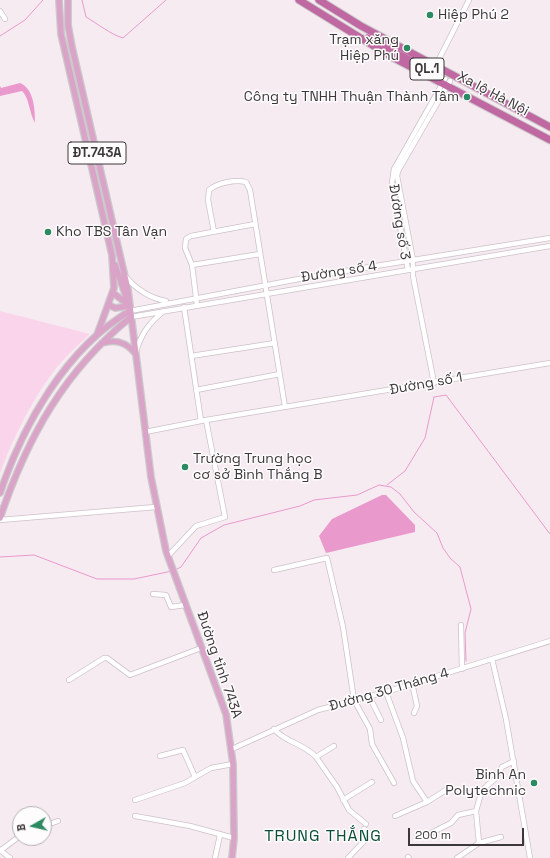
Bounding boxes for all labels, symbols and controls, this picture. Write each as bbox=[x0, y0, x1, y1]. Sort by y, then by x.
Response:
place label: Hiệp Phú 2 bbox=[438, 7, 509, 23]
marker: Hiệp Phú 2 bbox=[425, 10, 435, 20]
place label: Trạm xăng Hiệp Phú bbox=[329, 32, 399, 64]
marker: Trạm xăng Hiệp Phú bbox=[402, 43, 412, 53]
road number: QL.1 bbox=[410, 58, 444, 80]
street label: Xa lộ Hà Nội bbox=[454, 68, 532, 120]
place label: Công ty TNHH Thuận Thành Tâm bbox=[244, 89, 459, 105]
marker: Công ty TNHH Thuận Thành Tâm bbox=[462, 92, 472, 102]
road number: ĐT.743A bbox=[68, 142, 126, 164]
street label: Đường số 3 bbox=[385, 183, 413, 261]
place label: Kho TBS Tân Vạn bbox=[56, 224, 167, 240]
marker: Kho TBS Tân Vạn bbox=[43, 227, 53, 237]
street label: Đường số 4 bbox=[300, 258, 378, 286]
street label: Đường số 1 bbox=[388, 369, 464, 399]
place label: Trường Trung học cơ sở Bình Thắng B bbox=[193, 451, 322, 484]
marker: Trường Trung học cơ sở Bình Thắng B bbox=[180, 462, 190, 472]
street label: Đường tỉnh 743A bbox=[193, 609, 245, 721]
street label: Đường 30 Tháng 4 bbox=[327, 665, 451, 715]
place label: Binh An Polytechnic bbox=[445, 767, 526, 800]
marker: Binh An Polytechnic bbox=[529, 778, 539, 788]
north arrow bbox=[12, 806, 52, 846]
scale bar bbox=[410, 820, 526, 846]
text: B bbox=[14, 823, 29, 832]
district label: TRUNG THẮNG bbox=[264, 827, 382, 847]
text: 200 m bbox=[415, 827, 451, 843]

